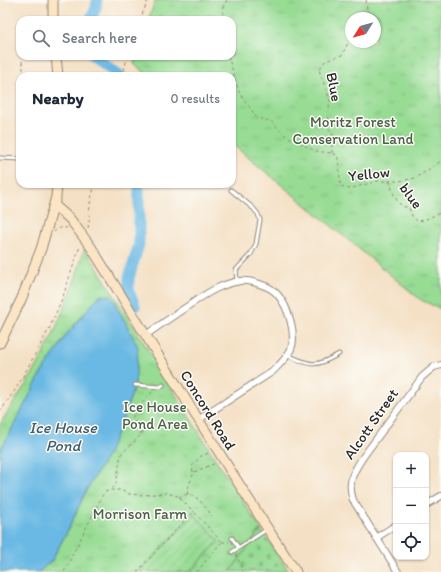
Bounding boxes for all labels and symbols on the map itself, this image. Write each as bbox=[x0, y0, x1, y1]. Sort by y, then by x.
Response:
north arrow bbox=[345, 12, 381, 48]
street label: Blue bbox=[322, 71, 346, 103]
park label: Moritz Forest Conservation Land bbox=[292, 113, 414, 148]
street label: Yellow bbox=[347, 163, 391, 185]
street label: blue bbox=[396, 180, 426, 212]
street label: Concord Road bbox=[176, 367, 240, 453]
street label: Alcott Street bbox=[340, 385, 402, 463]
park label: Ice House Pond Area bbox=[122, 398, 188, 433]
water label: Ice House Pond bbox=[29, 418, 98, 455]
park label: Morrison Farm bbox=[93, 505, 188, 523]

